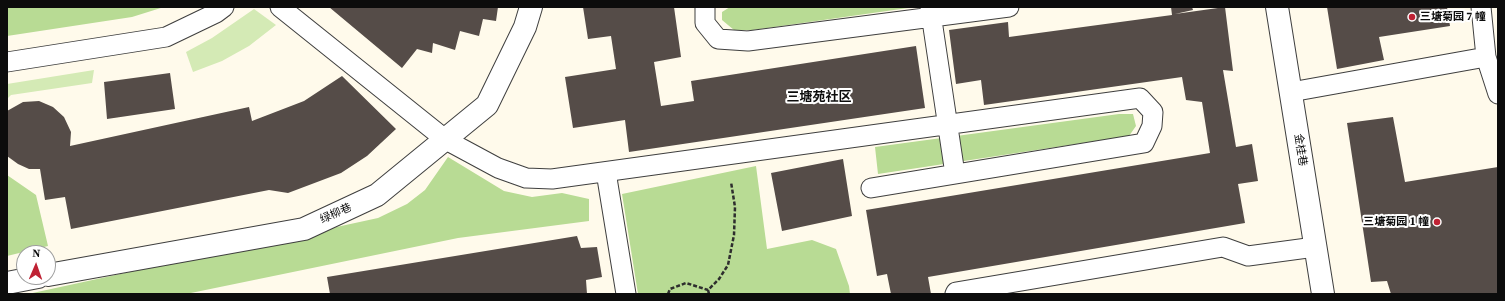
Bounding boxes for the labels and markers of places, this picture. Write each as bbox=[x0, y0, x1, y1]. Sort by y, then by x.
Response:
place label: 三塘菊园 7 幢 bbox=[1420, 10, 1486, 24]
marker: 三塘菊园 7 幢 bbox=[1407, 12, 1417, 22]
place label: 三塘菊园 1 幢 bbox=[1363, 215, 1429, 229]
marker: 三塘菊园 1 幢 bbox=[1432, 217, 1442, 227]

